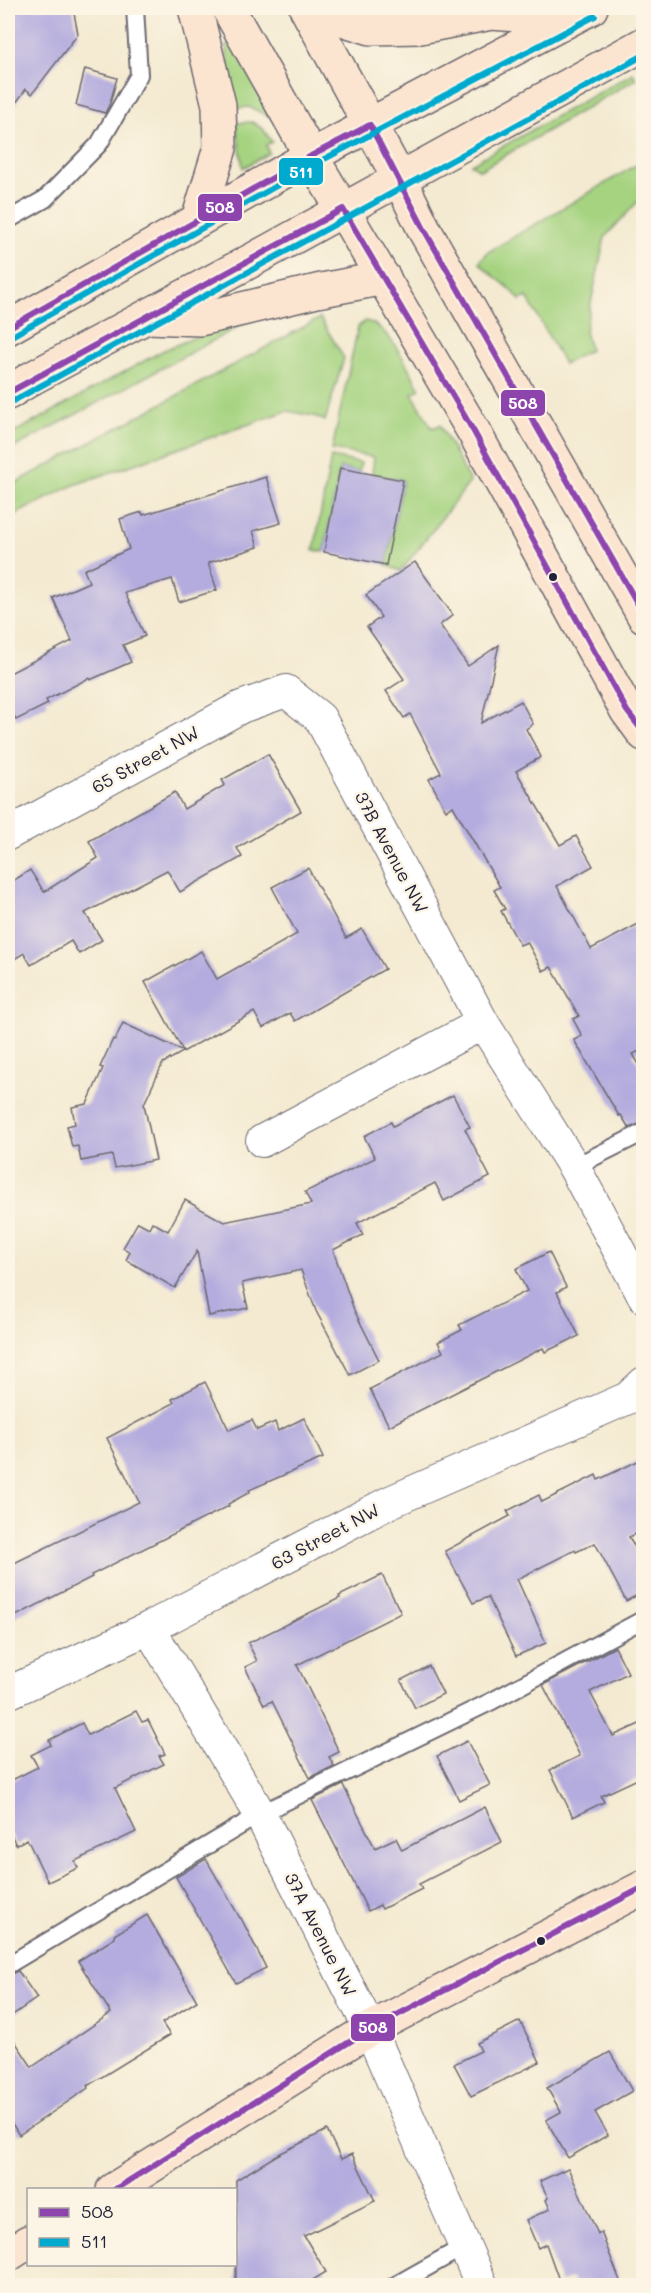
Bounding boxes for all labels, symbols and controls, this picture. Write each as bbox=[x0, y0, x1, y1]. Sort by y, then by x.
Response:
line badge: 511 bbox=[278, 157, 324, 186]
text: 511 bbox=[289, 161, 313, 182]
line badge: 508 bbox=[197, 193, 243, 222]
text: 508 bbox=[205, 196, 235, 217]
line badge: 508 bbox=[500, 389, 546, 417]
text: 508 bbox=[508, 392, 538, 413]
unlabelled marker bbox=[547, 571, 559, 583]
street label: 65 Street NW bbox=[87, 720, 203, 798]
street label: 37B Avenue NW bbox=[350, 787, 434, 917]
street label: 63 Street NW bbox=[267, 1497, 383, 1575]
street label: 37A Avenue NW bbox=[279, 1868, 363, 2000]
unlabelled marker bbox=[535, 1935, 547, 1947]
line badge: 508 bbox=[350, 2013, 396, 2042]
text: 508 bbox=[358, 2016, 388, 2037]
legend bbox=[27, 2188, 237, 2266]
text: 508 bbox=[81, 2199, 114, 2223]
text: 511 bbox=[81, 2229, 108, 2253]

